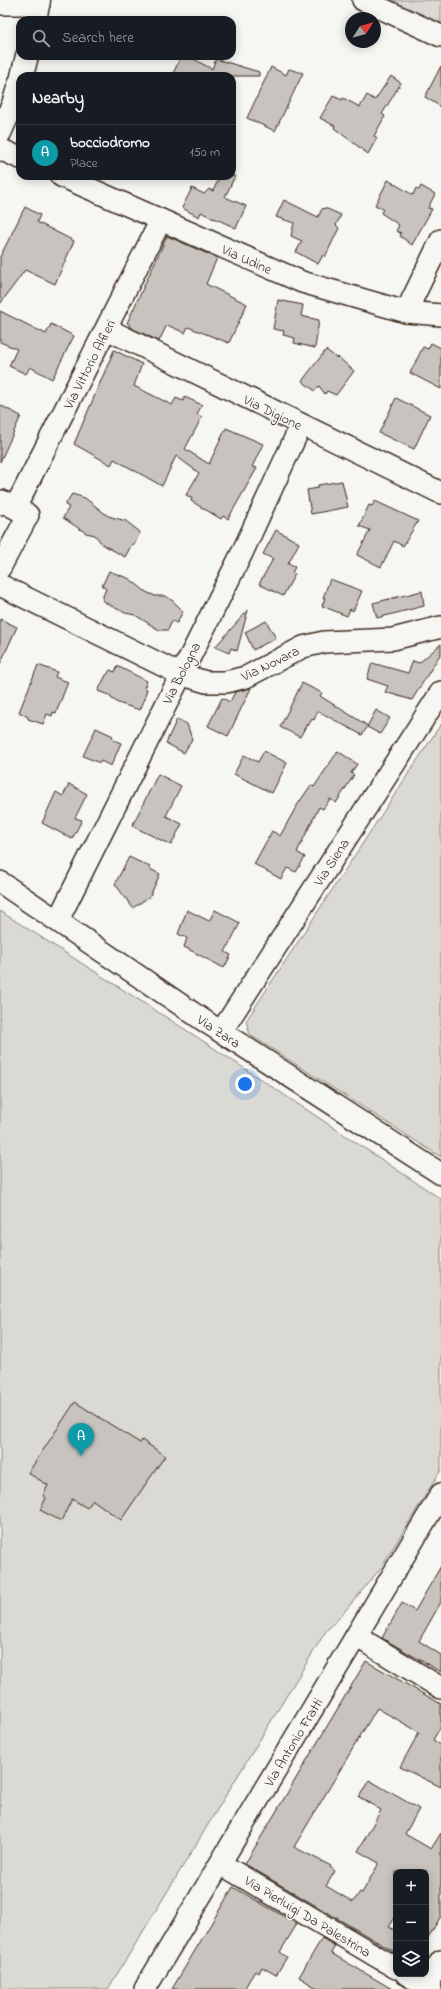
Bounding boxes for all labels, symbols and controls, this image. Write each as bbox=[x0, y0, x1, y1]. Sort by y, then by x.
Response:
north arrow bbox=[345, 12, 381, 48]
search box bbox=[16, 16, 236, 60]
icon: search bbox=[30, 27, 52, 49]
text: Search here bbox=[62, 27, 134, 49]
text: Nearby bbox=[32, 86, 84, 111]
text: bocciodromo bbox=[70, 132, 150, 154]
text: A bbox=[41, 143, 49, 162]
text: 150 m bbox=[189, 143, 220, 162]
text: Place bbox=[70, 154, 98, 173]
street label: Via Udine bbox=[217, 240, 276, 281]
street label: Via Vittorio Alfieri bbox=[58, 316, 122, 414]
street label: Via Digione bbox=[238, 390, 306, 438]
street label: Via Bologna bbox=[157, 639, 208, 710]
street label: Via Novara bbox=[237, 641, 303, 688]
street label: Via Siena bbox=[308, 835, 356, 892]
street label: Via Zara bbox=[191, 1010, 244, 1054]
your location bbox=[235, 1074, 255, 1094]
pin: A bbox=[68, 1423, 94, 1456]
street label: Via Antonio Fratti bbox=[259, 1694, 329, 1792]
map controls bbox=[393, 1869, 429, 1977]
button: + bbox=[393, 1869, 429, 1905]
street label: Via Pierluigi Da Palestrina bbox=[239, 1871, 375, 1964]
button: − bbox=[393, 1905, 429, 1941]
button: layers bbox=[393, 1941, 429, 1977]

